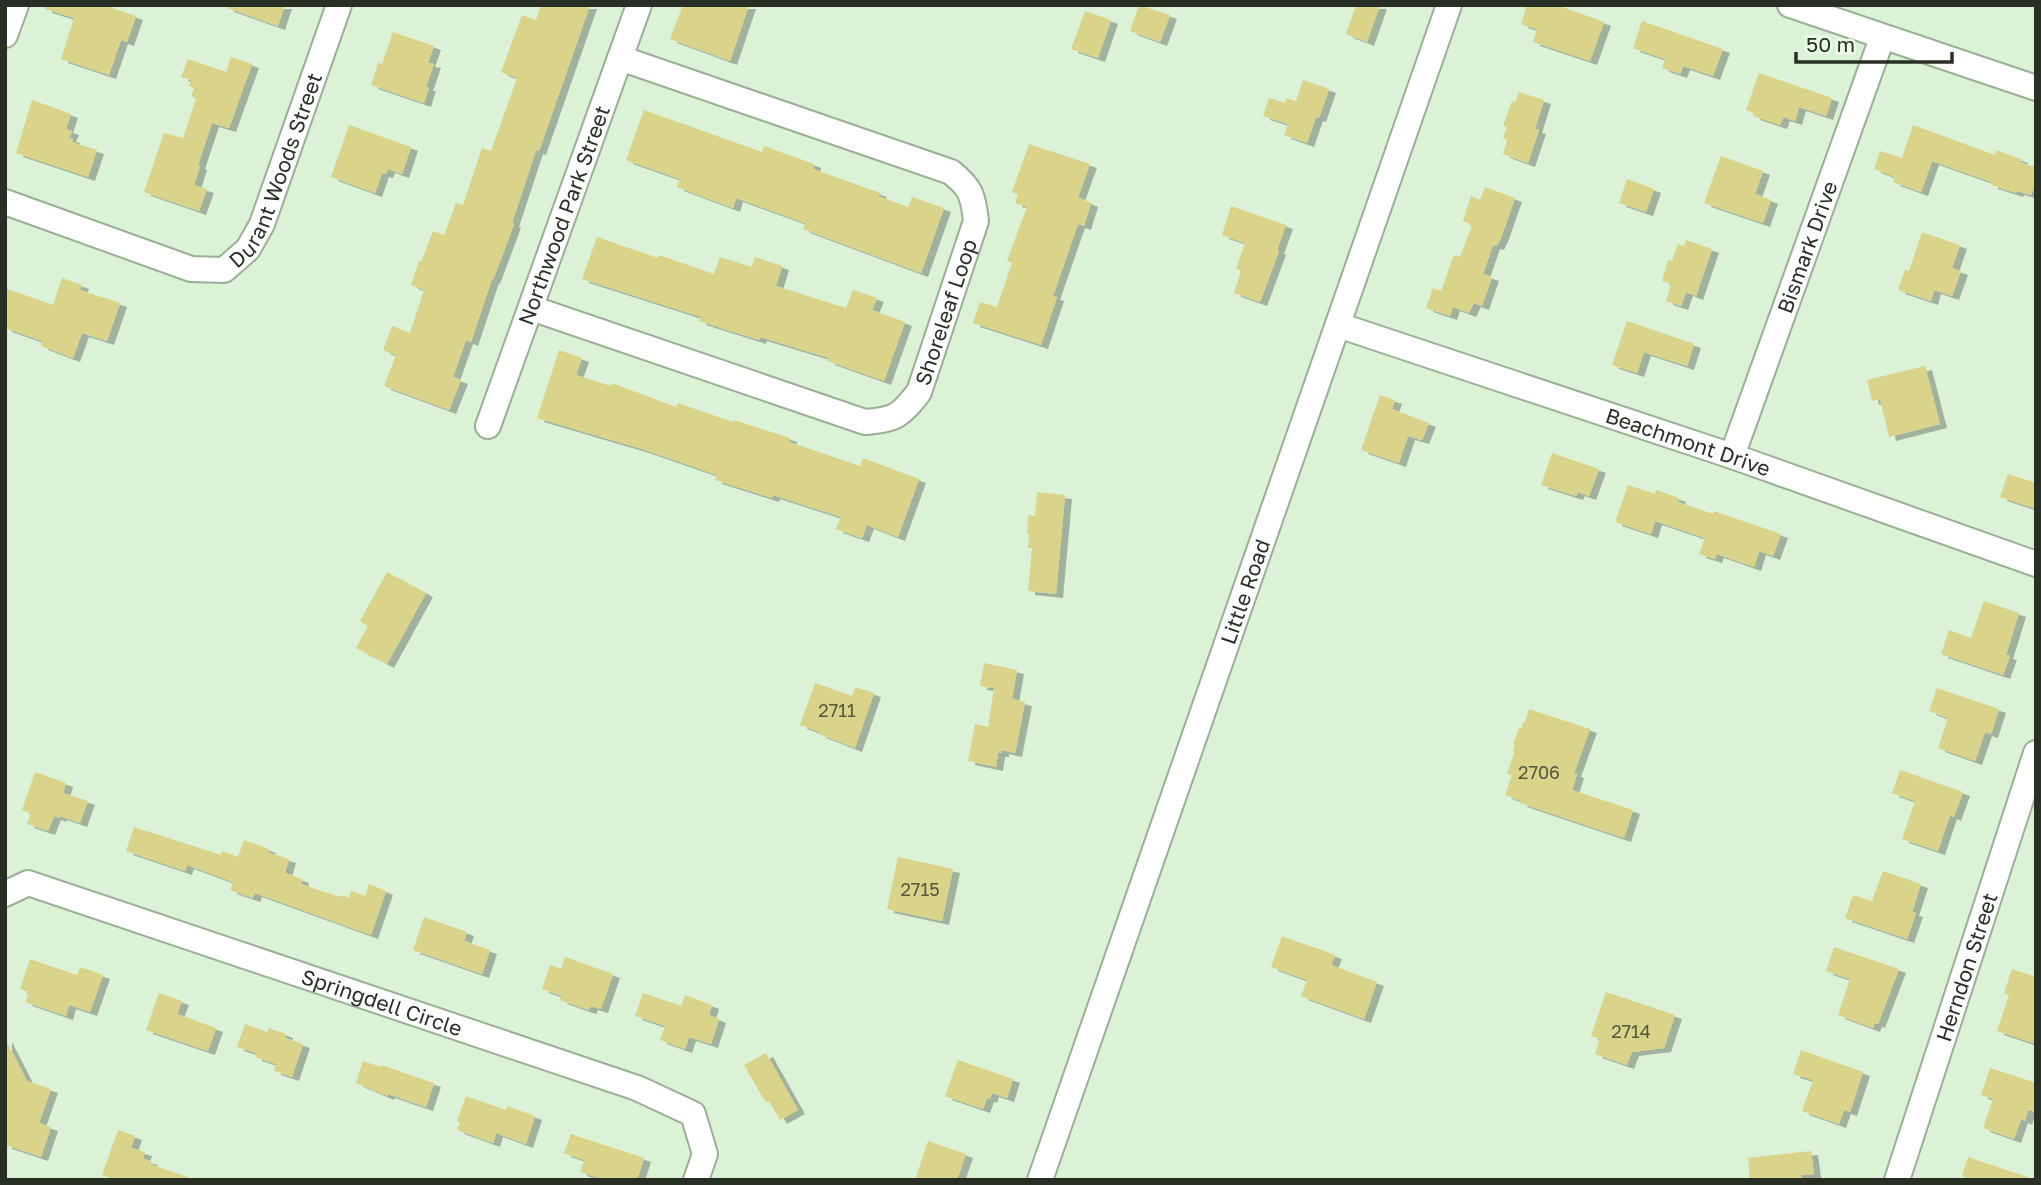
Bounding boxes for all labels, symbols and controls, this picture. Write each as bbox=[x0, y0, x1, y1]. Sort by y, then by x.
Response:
scale bar bbox=[1796, 21, 1952, 65]
text: 50 m bbox=[1806, 31, 1855, 57]
street label: Durant Woods Street bbox=[223, 69, 327, 273]
street label: Northwood Park Street bbox=[512, 102, 615, 328]
street label: Bismark Drive bbox=[1771, 177, 1843, 317]
street label: Shoreleaf Loop bbox=[909, 236, 982, 389]
street label: Beachmont Drive bbox=[1602, 402, 1774, 482]
street label: Little Road bbox=[1215, 536, 1275, 648]
house number: 2711 bbox=[818, 699, 856, 721]
house number: 2706 bbox=[1518, 761, 1560, 783]
house number: 2715 bbox=[900, 878, 940, 900]
street label: Herndon Street bbox=[1930, 889, 2003, 1045]
street label: Springdell Circle bbox=[298, 963, 466, 1041]
house number: 2714 bbox=[1611, 1020, 1651, 1042]

